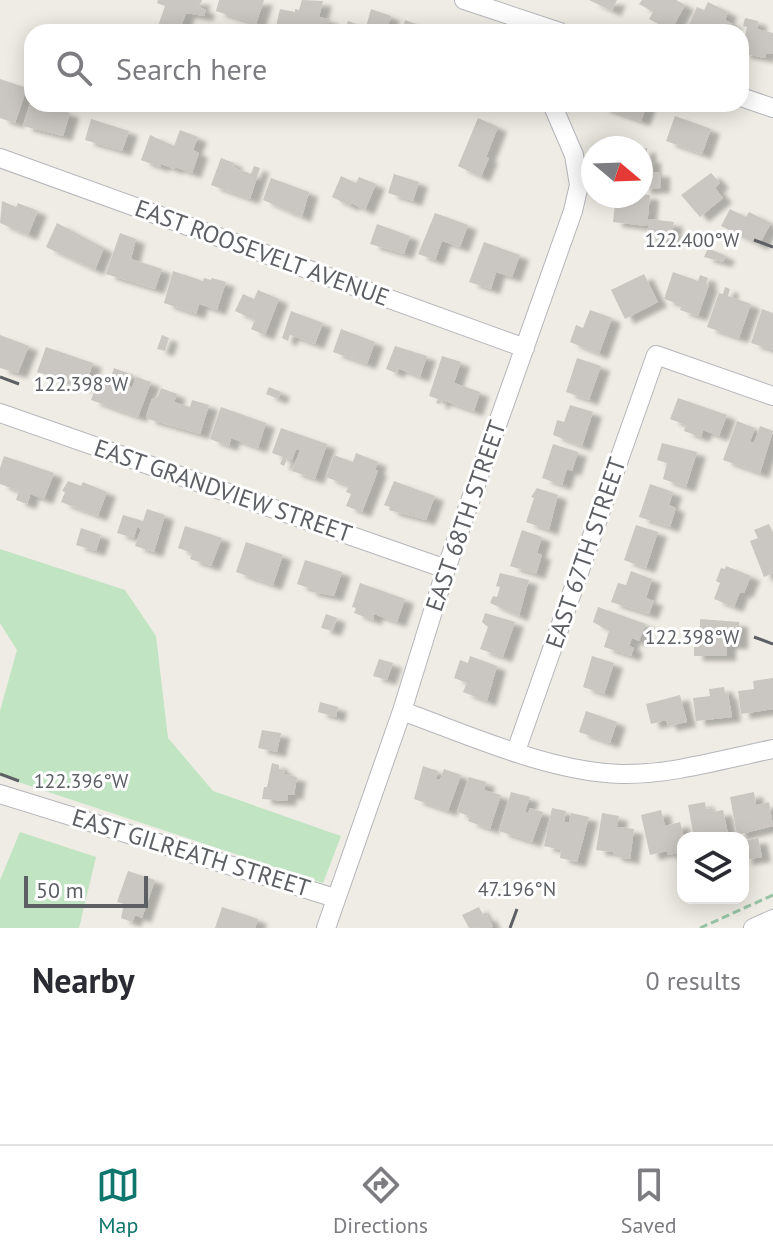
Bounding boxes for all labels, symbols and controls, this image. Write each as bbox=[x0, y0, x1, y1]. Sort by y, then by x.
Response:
search box bbox=[24, 24, 749, 112]
icon: search bbox=[52, 46, 96, 90]
text: Search here bbox=[116, 49, 267, 88]
north arrow bbox=[581, 136, 653, 208]
street label: EAST ROOSEVELT AVENUE bbox=[131, 192, 393, 313]
text: 122.400°W bbox=[645, 227, 740, 253]
text: 122.398°W bbox=[34, 371, 129, 397]
street label: EAST 68TH STREET bbox=[418, 416, 513, 615]
street label: EAST GRANDVIEW STREET bbox=[90, 432, 356, 549]
street label: EAST 67TH STREET bbox=[538, 453, 633, 652]
text: 122.398°W bbox=[645, 624, 740, 650]
text: 122.396°W bbox=[34, 768, 129, 794]
street label: EAST GILREATH STREET bbox=[68, 802, 314, 904]
map controls bbox=[677, 832, 749, 904]
button: layers bbox=[677, 832, 749, 904]
scale bar bbox=[24, 872, 148, 908]
text: 50 m bbox=[36, 876, 84, 904]
text: 47.196°N bbox=[478, 876, 556, 902]
text: Nearby bbox=[32, 958, 134, 1002]
text: 0 results bbox=[646, 964, 741, 997]
tab: Map bbox=[96, 1163, 140, 1239]
tab: Directions bbox=[333, 1163, 428, 1239]
tab: Saved bbox=[621, 1163, 677, 1239]

